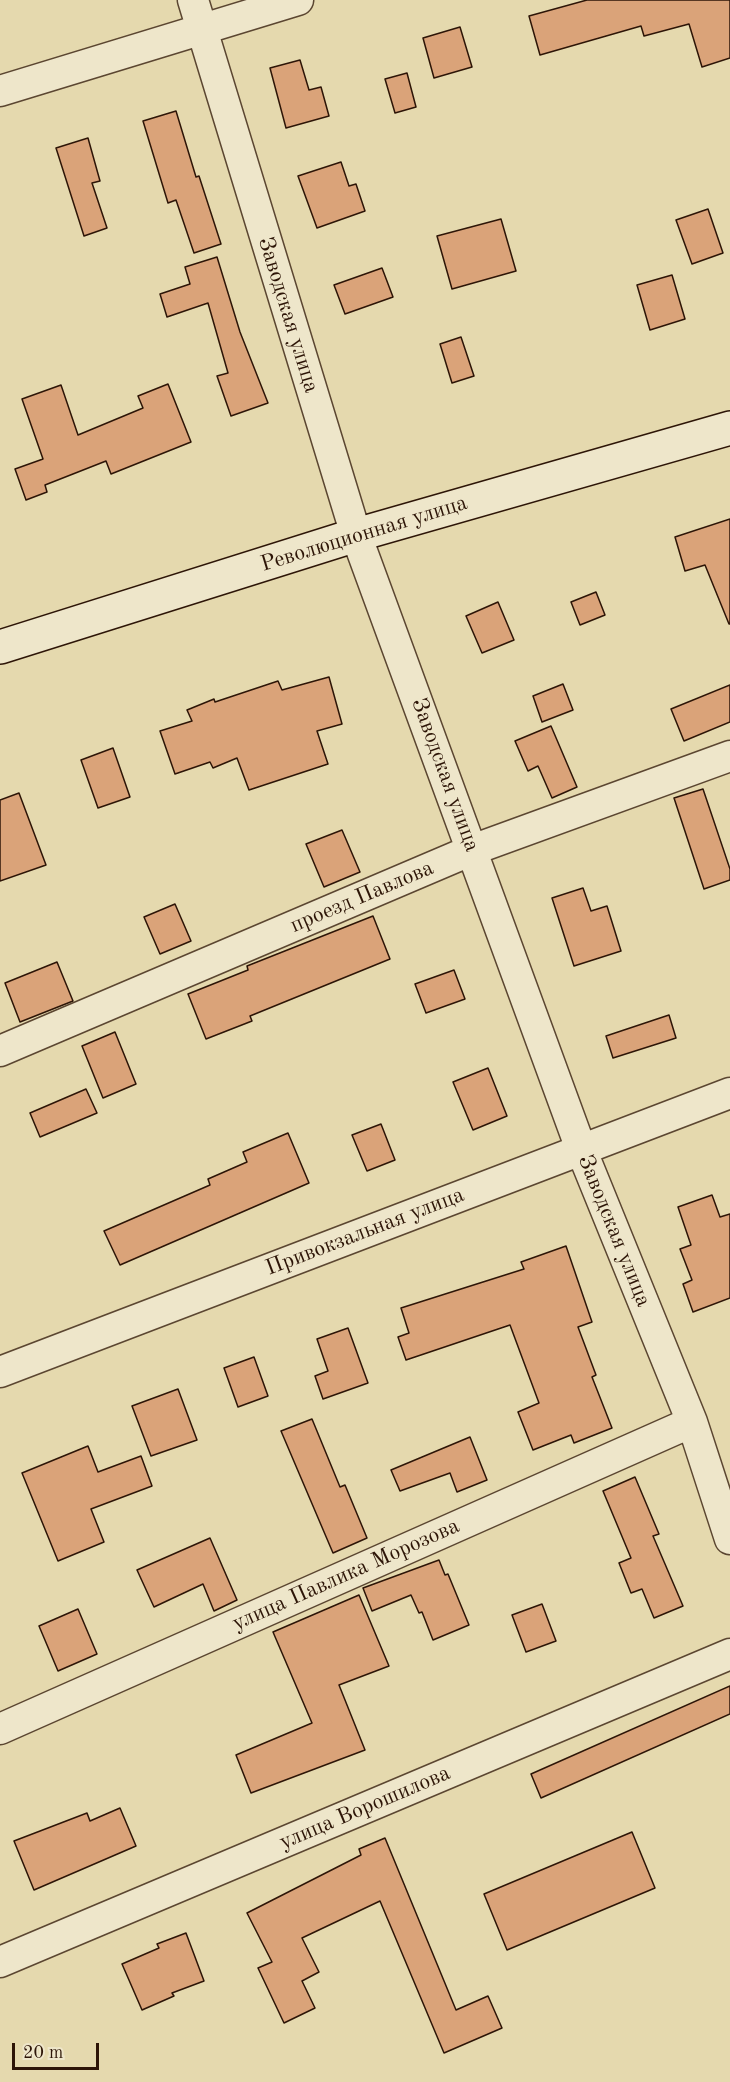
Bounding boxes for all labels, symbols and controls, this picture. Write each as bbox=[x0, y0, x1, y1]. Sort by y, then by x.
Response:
street label: Заводская улица bbox=[252, 234, 324, 396]
street label: Революционная улица bbox=[257, 490, 471, 578]
street label: Заводская улица bbox=[405, 695, 485, 855]
street label: проезд Павлова bbox=[286, 855, 438, 939]
street label: Заводская улица bbox=[571, 1151, 657, 1311]
street label: Привокзальная улица bbox=[262, 1182, 468, 1282]
street label: улица Павлика Морозова bbox=[228, 1513, 464, 1637]
street label: улица Ворошилова bbox=[276, 1760, 454, 1856]
scale bar bbox=[15, 2031, 102, 2069]
text: 20 m bbox=[23, 2044, 63, 2062]

